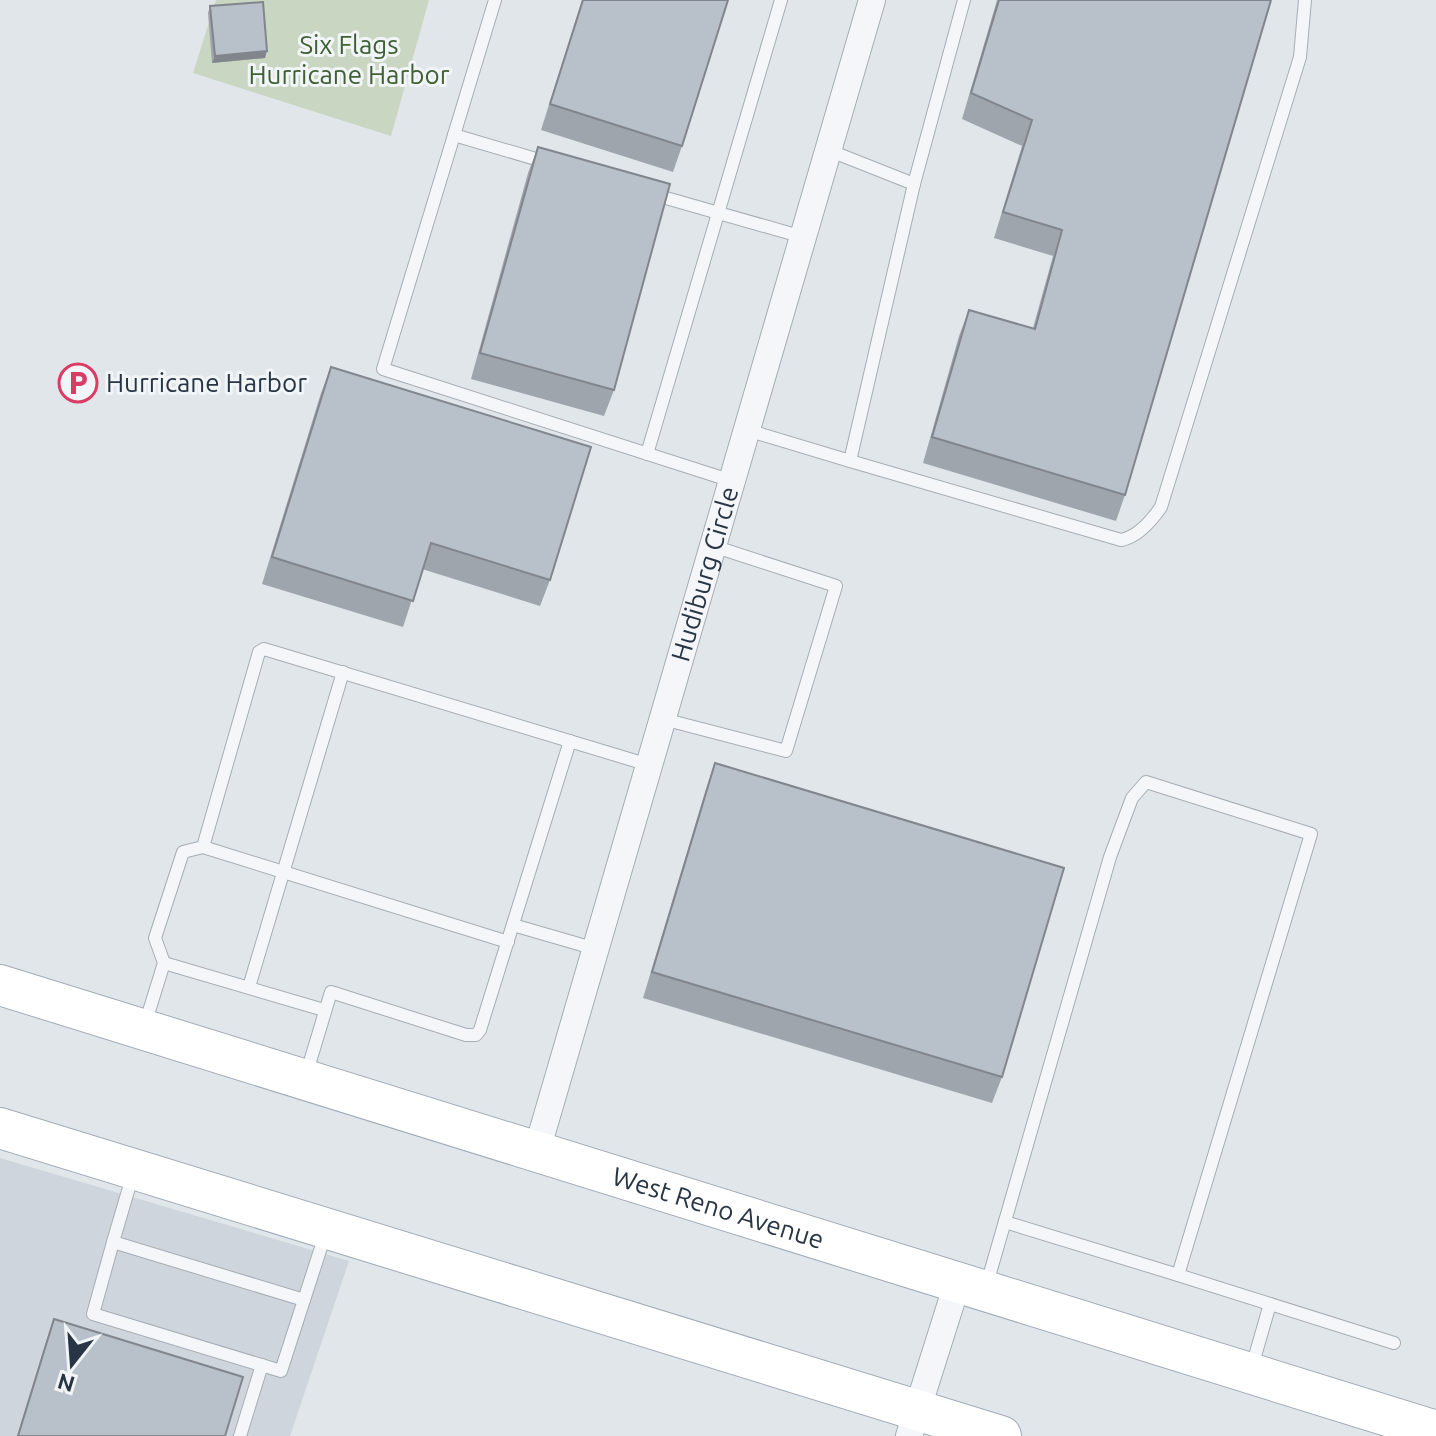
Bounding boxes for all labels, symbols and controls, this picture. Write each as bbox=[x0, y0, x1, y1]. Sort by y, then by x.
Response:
park label: Six Flags Hurricane Harbor bbox=[248, 30, 450, 89]
parking icon: Hurricane Harbor bbox=[57, 362, 99, 404]
place label: Hurricane Harbor bbox=[106, 368, 307, 397]
street label: Hudiburg Circle bbox=[665, 483, 744, 665]
street label: West Reno Avenue bbox=[609, 1161, 828, 1254]
north arrow bbox=[32, 1324, 112, 1404]
text: N bbox=[54, 1369, 78, 1398]

